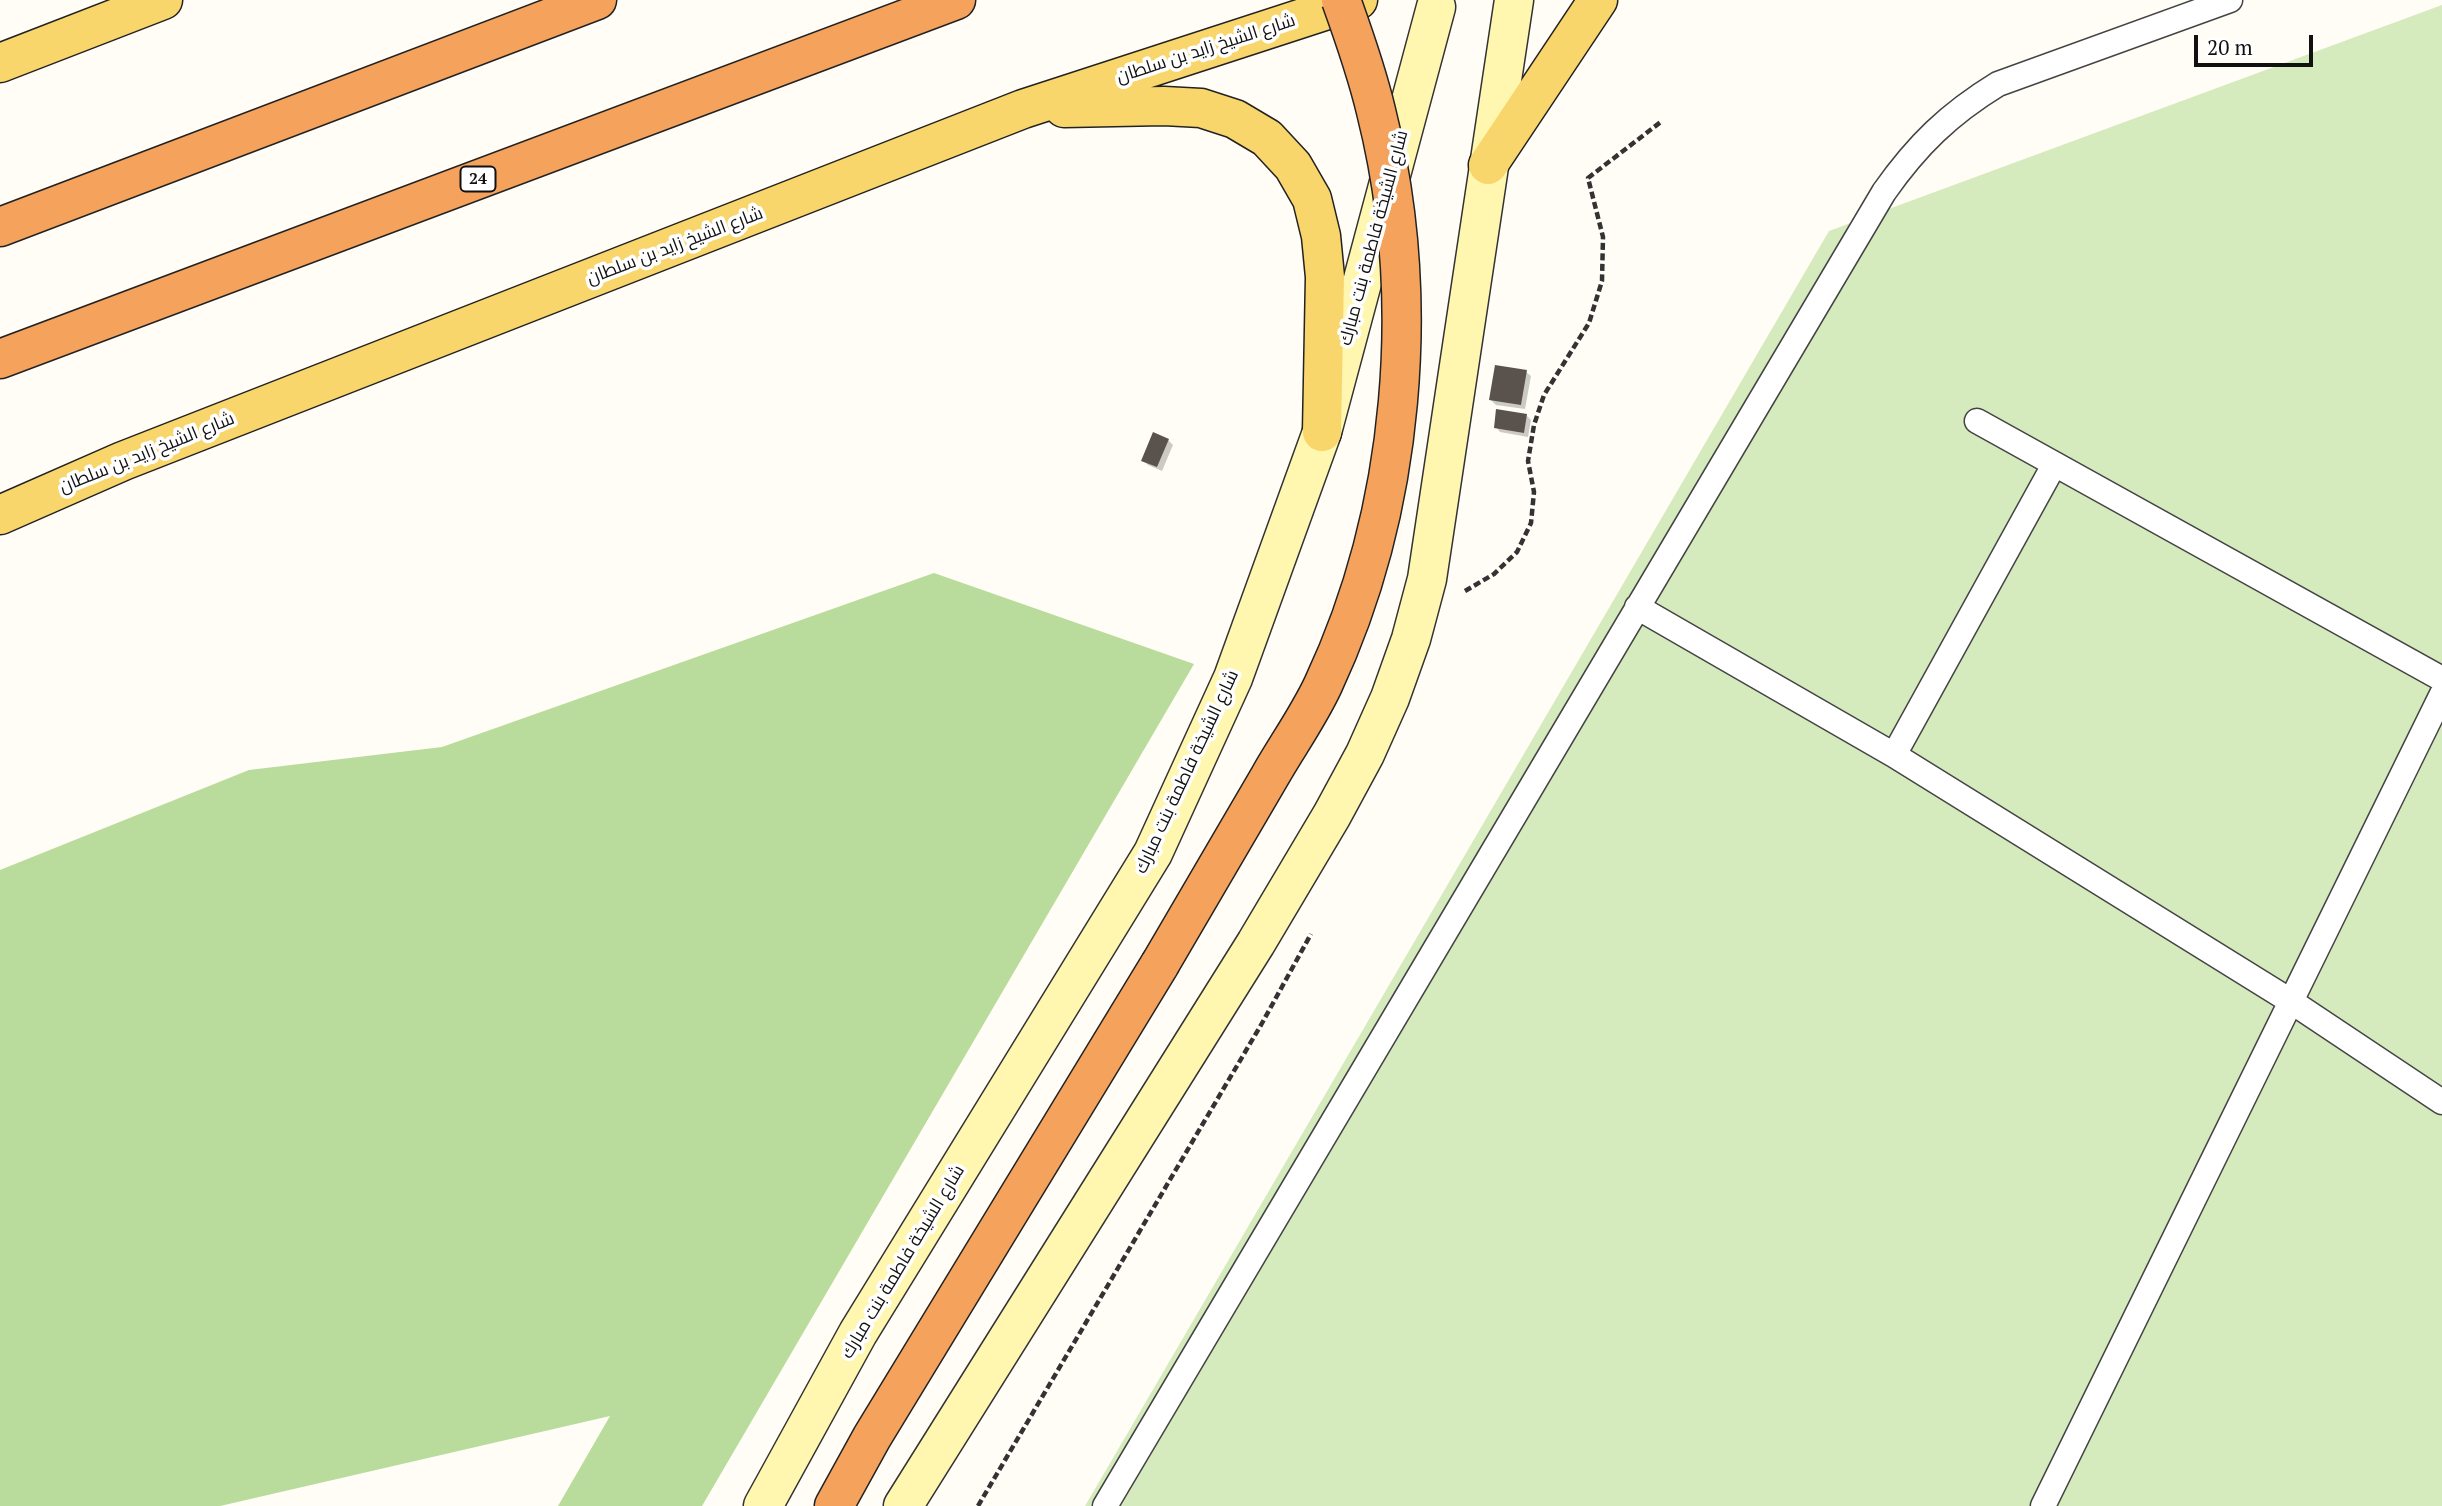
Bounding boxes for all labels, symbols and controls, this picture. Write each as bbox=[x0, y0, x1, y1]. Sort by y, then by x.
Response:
street label: شارع الشيخ زايد بن سلطان bbox=[1114, 10, 1298, 88]
scale bar bbox=[2197, 21, 2316, 65]
text: 20 m bbox=[2207, 33, 2253, 61]
street label: شارع الشيخة فاطمة بنت مبارك bbox=[1335, 128, 1413, 348]
road number: 24 bbox=[461, 167, 496, 192]
street label: شارع الشيخ زايد بن سلطان bbox=[584, 202, 766, 290]
street label: شارع الشيخ زايد بن سلطان bbox=[56, 408, 238, 498]
street label: شارع الشيخة فاطمة بنت مبارك bbox=[1130, 667, 1244, 877]
street label: شارع الشيخة فاطمة بنت مبارك bbox=[837, 1161, 969, 1363]

